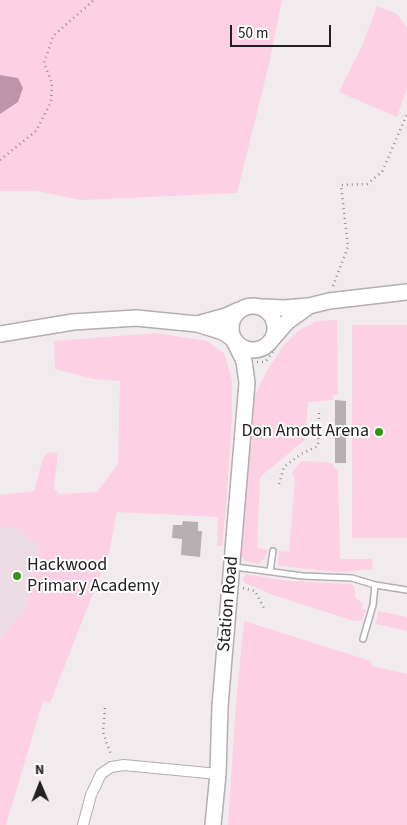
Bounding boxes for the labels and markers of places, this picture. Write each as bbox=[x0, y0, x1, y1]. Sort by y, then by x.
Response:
place label: Don Amott Arena bbox=[241, 421, 369, 443]
marker: Don Amott Arena bbox=[373, 426, 385, 438]
place label: Hackwood Primary Academy bbox=[27, 555, 160, 598]
marker: Hackwood Primary Academy bbox=[11, 570, 23, 582]

